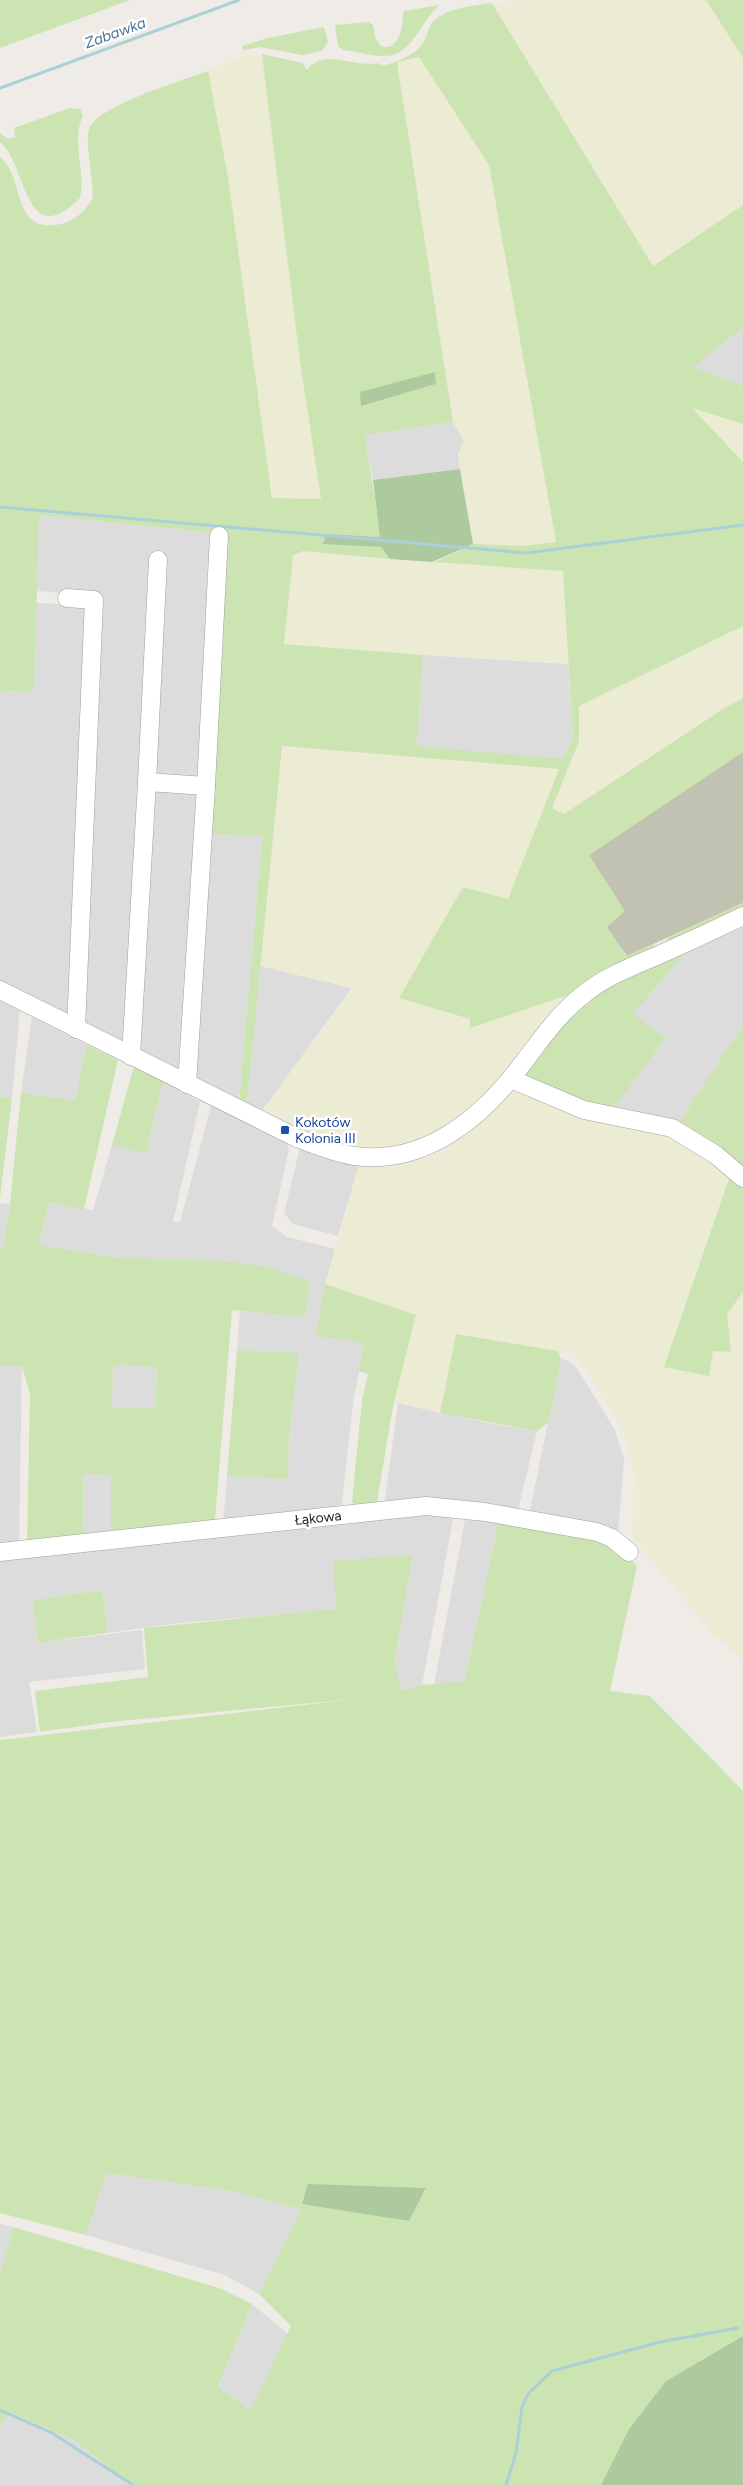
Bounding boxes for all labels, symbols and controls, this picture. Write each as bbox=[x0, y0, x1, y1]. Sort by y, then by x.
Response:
water label: Zabawka bbox=[82, 14, 148, 52]
place label: Kokotów Kolonia III bbox=[295, 1114, 356, 1147]
marker: Kokotów Kolonia III bbox=[279, 1124, 291, 1136]
street label: Łąkowa bbox=[294, 1507, 342, 1529]

